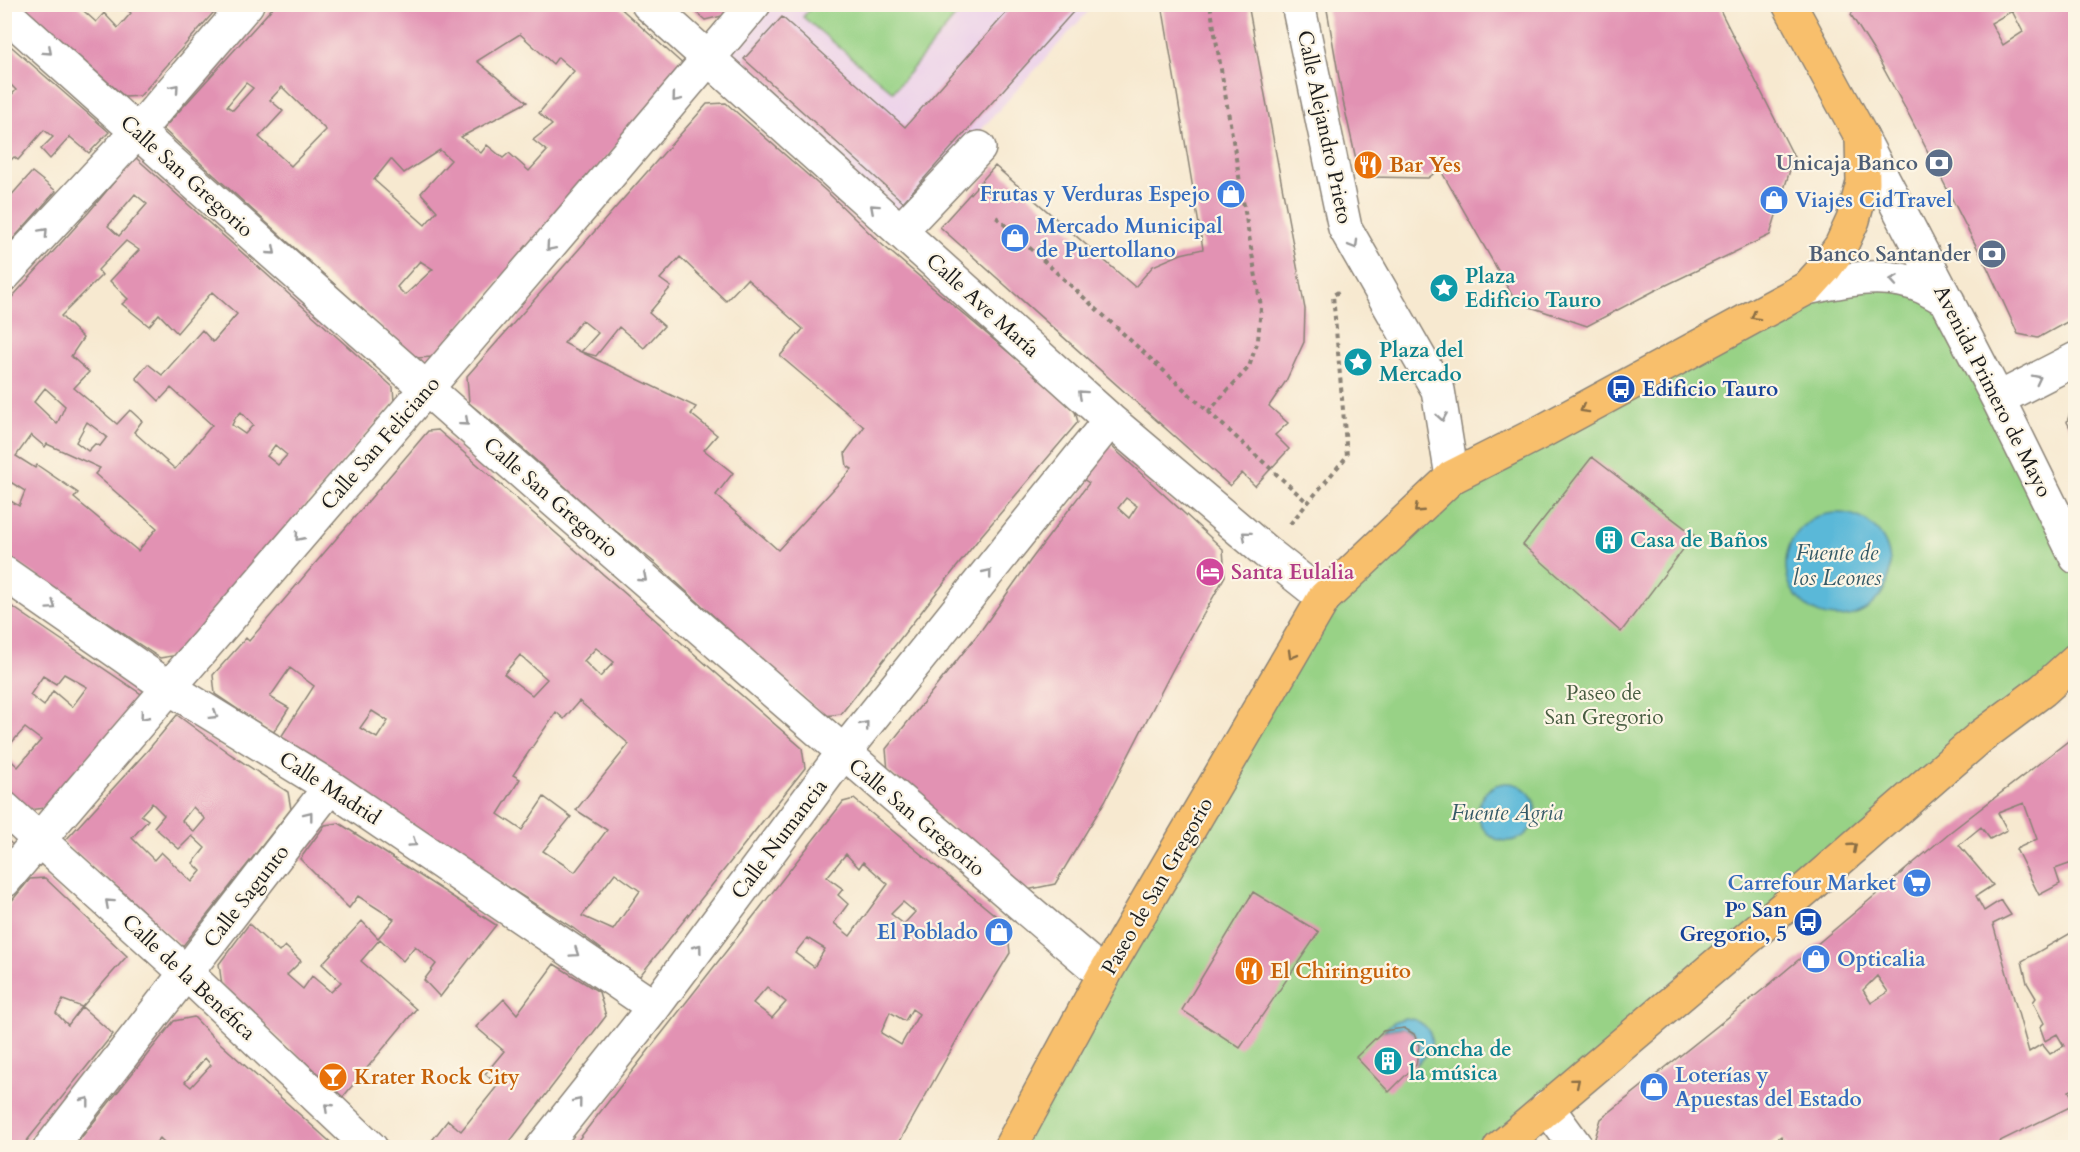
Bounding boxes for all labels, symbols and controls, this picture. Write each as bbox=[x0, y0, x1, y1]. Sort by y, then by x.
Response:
street label: Calle Alejandro Prieto bbox=[1290, 28, 1359, 227]
one-way arrow bbox=[41, 44, 52, 55]
one-way arrow bbox=[168, 84, 179, 95]
one-way arrow bbox=[672, 91, 683, 102]
street label: Calle San Gregorio bbox=[114, 109, 260, 244]
bank icon: Unicaja Banco bbox=[1923, 147, 1955, 179]
restaurant icon: Bar Yes bbox=[1352, 149, 1384, 181]
place label: Unicaja Banco bbox=[1776, 149, 1918, 178]
place label: Bar Yes bbox=[1389, 151, 1461, 180]
shop icon: Frutas y Verduras Espejo bbox=[1215, 178, 1247, 210]
place label: Frutas y Verduras Espejo bbox=[980, 180, 1210, 209]
shop icon: Viajes CidTravel bbox=[1758, 184, 1790, 216]
place label: Viajes CidTravel bbox=[1795, 186, 1953, 215]
one-way arrow bbox=[871, 204, 881, 215]
place label: Mercado Municipal de Puertollano bbox=[1036, 212, 1223, 265]
shop icon: Mercado Municipal de Puertollano bbox=[999, 222, 1031, 254]
one-way arrow bbox=[37, 229, 48, 239]
bank icon: Banco Santander bbox=[1976, 238, 2008, 270]
one-way arrow bbox=[1347, 239, 1358, 249]
one-way arrow bbox=[547, 240, 558, 251]
place label: Banco Santander bbox=[1808, 240, 1972, 269]
one-way arrow bbox=[265, 244, 276, 255]
street label: Calle Ave María bbox=[920, 247, 1046, 364]
place label: Plaza Edificio Tauro bbox=[1465, 262, 1601, 315]
place icon: Plaza Edificio Tauro bbox=[1428, 272, 1460, 304]
one-way arrow bbox=[1889, 274, 1898, 286]
street label: Avenida Primero de Mayo bbox=[1926, 280, 2059, 502]
one-way arrow bbox=[1751, 309, 1762, 320]
place label: Plaza del Mercado bbox=[1379, 336, 1464, 389]
place icon: Plaza del Mercado bbox=[1342, 346, 1374, 378]
street label: Calle San Feliciano bbox=[314, 370, 447, 517]
bus stop icon: Edificio Tauro bbox=[1605, 373, 1637, 405]
place label: Edificio Tauro bbox=[1642, 375, 1778, 404]
one-way arrow bbox=[2030, 375, 2041, 386]
one-way arrow bbox=[1078, 390, 1089, 401]
one-way arrow bbox=[1580, 402, 1590, 413]
one-way arrow bbox=[1436, 412, 1448, 421]
one-way arrow bbox=[458, 415, 469, 426]
street label: Calle San Gregorio bbox=[477, 431, 624, 564]
one-way arrow bbox=[1415, 502, 1425, 513]
building icon: Casa de Baños bbox=[1593, 524, 1625, 556]
place label: Casa de Baños bbox=[1630, 526, 1768, 555]
one-way arrow bbox=[295, 530, 306, 541]
one-way arrow bbox=[1242, 532, 1253, 543]
water label: Fuente de los Leones bbox=[1792, 538, 1882, 593]
hotel icon: Santa Eulalia bbox=[1194, 556, 1226, 588]
place label: Santa Eulalia bbox=[1231, 558, 1355, 587]
one-way arrow bbox=[980, 569, 991, 580]
one-way arrow bbox=[636, 571, 647, 582]
one-way arrow bbox=[46, 599, 57, 610]
one-way arrow bbox=[1288, 649, 1299, 659]
park label: Paseo de San Gregorio bbox=[1544, 679, 1664, 732]
one-way arrow bbox=[208, 708, 218, 720]
one-way arrow bbox=[140, 709, 151, 720]
one-way arrow bbox=[858, 721, 869, 732]
street label: Calle Madrid bbox=[273, 745, 386, 832]
street label: Calle San Gregorio bbox=[842, 752, 991, 883]
street label: Calle Numancia bbox=[725, 773, 834, 905]
street label: Paseo de San Gregorio bbox=[1095, 792, 1220, 980]
water label: Fuente Agria bbox=[1451, 798, 1563, 828]
one-way arrow bbox=[301, 810, 312, 821]
one-way arrow bbox=[407, 836, 418, 847]
street label: Calle Sagunto bbox=[197, 839, 296, 954]
one-way arrow bbox=[1846, 844, 1857, 855]
supermarket icon: Carrefour Market bbox=[1901, 867, 1933, 899]
place label: Carrefour Market bbox=[1728, 869, 1897, 898]
place label: Pº San Gregorio, 5 bbox=[1680, 896, 1788, 949]
one-way arrow bbox=[105, 899, 116, 910]
bus stop icon: Pº San Gregorio, 5 bbox=[1792, 906, 1824, 938]
street label: Calle de la Benéfica bbox=[115, 908, 262, 1047]
shop icon: El Poblado bbox=[983, 916, 1015, 948]
place label: El Poblado bbox=[877, 918, 978, 947]
shop icon: Opticalia bbox=[1800, 943, 1832, 975]
one-way arrow bbox=[691, 944, 702, 955]
place label: Opticalia bbox=[1837, 945, 1926, 974]
one-way arrow bbox=[568, 946, 579, 957]
restaurant icon: El Chiringuito bbox=[1233, 955, 1265, 987]
place label: El Chiringuito bbox=[1270, 957, 1411, 986]
place label: Concha de la música bbox=[1409, 1035, 1512, 1088]
building icon: Concha de la música bbox=[1372, 1045, 1404, 1077]
bar icon: Krater Rock City bbox=[317, 1061, 349, 1093]
place label: Loterías y Apuestas del Estado bbox=[1675, 1061, 1862, 1114]
place label: Krater Rock City bbox=[354, 1063, 520, 1092]
shop icon: Loterías y Apuestas del Estado bbox=[1638, 1071, 1670, 1103]
one-way arrow bbox=[1569, 1078, 1580, 1089]
one-way arrow bbox=[78, 1097, 89, 1108]
one-way arrow bbox=[571, 1098, 582, 1109]
one-way arrow bbox=[325, 1104, 336, 1115]

